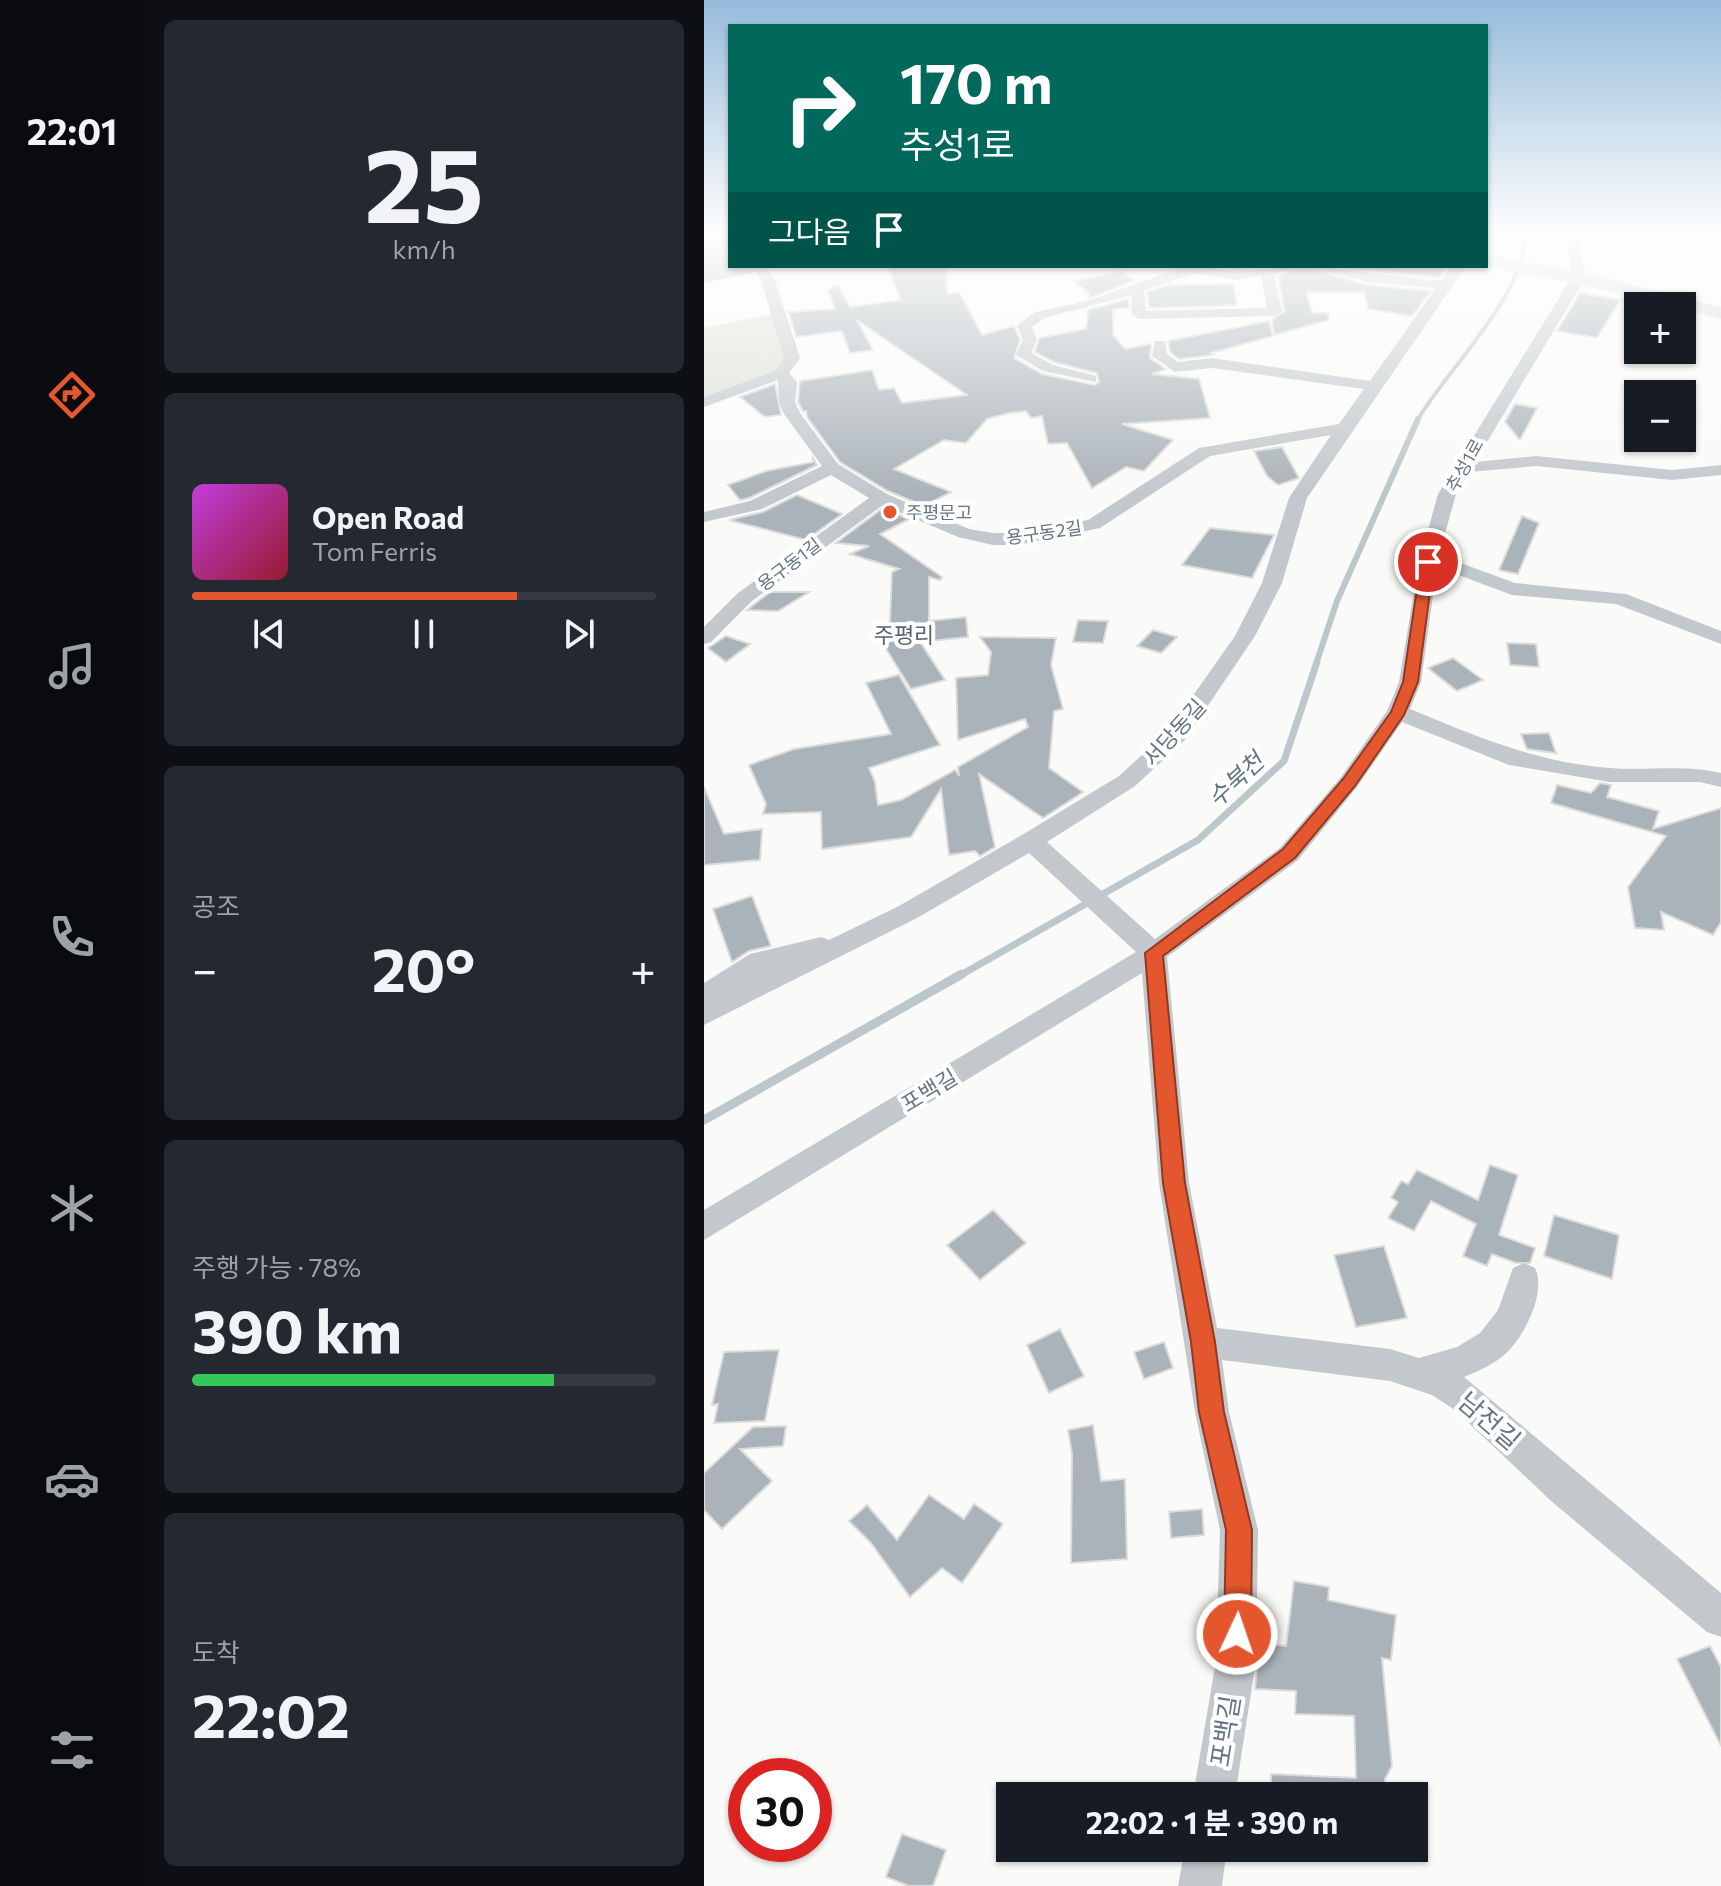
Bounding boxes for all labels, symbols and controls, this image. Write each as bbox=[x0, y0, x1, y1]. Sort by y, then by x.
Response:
text: 170 m bbox=[900, 47, 1053, 116]
icon: right bbox=[768, 56, 872, 160]
text: 22:01 bbox=[27, 108, 117, 152]
text: 25 bbox=[364, 117, 484, 244]
text: 추성1로 bbox=[900, 121, 1015, 165]
icon: arrive bbox=[867, 208, 911, 252]
text: 그다음 bbox=[768, 212, 851, 249]
text: km/h bbox=[392, 233, 456, 264]
map controls bbox=[1624, 292, 1696, 452]
button: + bbox=[1624, 292, 1696, 364]
icon: directions bbox=[44, 367, 100, 423]
button: − bbox=[1624, 380, 1696, 452]
street label: 추성1로 bbox=[1440, 435, 1488, 495]
text: Open Road bbox=[312, 498, 464, 535]
place label: 주평문고 bbox=[906, 501, 972, 523]
marker: 주평문고 bbox=[881, 503, 899, 521]
street label: 용구동2길 bbox=[1005, 516, 1083, 548]
pin bbox=[1394, 528, 1462, 596]
street label: 용구동1길 bbox=[753, 533, 825, 595]
text: Tom Ferris bbox=[312, 535, 437, 566]
icon: arrive bbox=[1406, 540, 1450, 584]
icon: previous bbox=[247, 612, 291, 656]
icon: pause bbox=[402, 612, 446, 656]
icon: next bbox=[557, 612, 601, 656]
district label: 주평리 bbox=[874, 621, 934, 648]
icon: music bbox=[44, 638, 100, 694]
street label: 서당동길 bbox=[1137, 693, 1211, 771]
water label: 수북천 bbox=[1201, 744, 1271, 812]
text: 공조 bbox=[192, 890, 240, 921]
icon: phone bbox=[44, 909, 100, 965]
text: 20° bbox=[372, 931, 475, 1004]
text: − bbox=[192, 941, 217, 995]
text: + bbox=[630, 941, 656, 995]
street label: 포백길 bbox=[896, 1063, 962, 1117]
icon: climate bbox=[44, 1180, 100, 1236]
text: 주행 가능 · 78% bbox=[192, 1251, 361, 1282]
text: 390 km bbox=[192, 1292, 402, 1365]
street label: 남전길 bbox=[1453, 1385, 1527, 1455]
icon: car bbox=[44, 1451, 100, 1507]
position arrow bbox=[1195, 1592, 1279, 1676]
text: 도착 bbox=[192, 1636, 240, 1667]
text: 22:02 bbox=[192, 1677, 350, 1750]
street label: 포백길 bbox=[1203, 1693, 1245, 1769]
icon: filters bbox=[44, 1722, 100, 1778]
speed limit sign: 30 bbox=[728, 1758, 832, 1862]
text: 22:02 · 1 분 · 390 m bbox=[1086, 1803, 1338, 1840]

